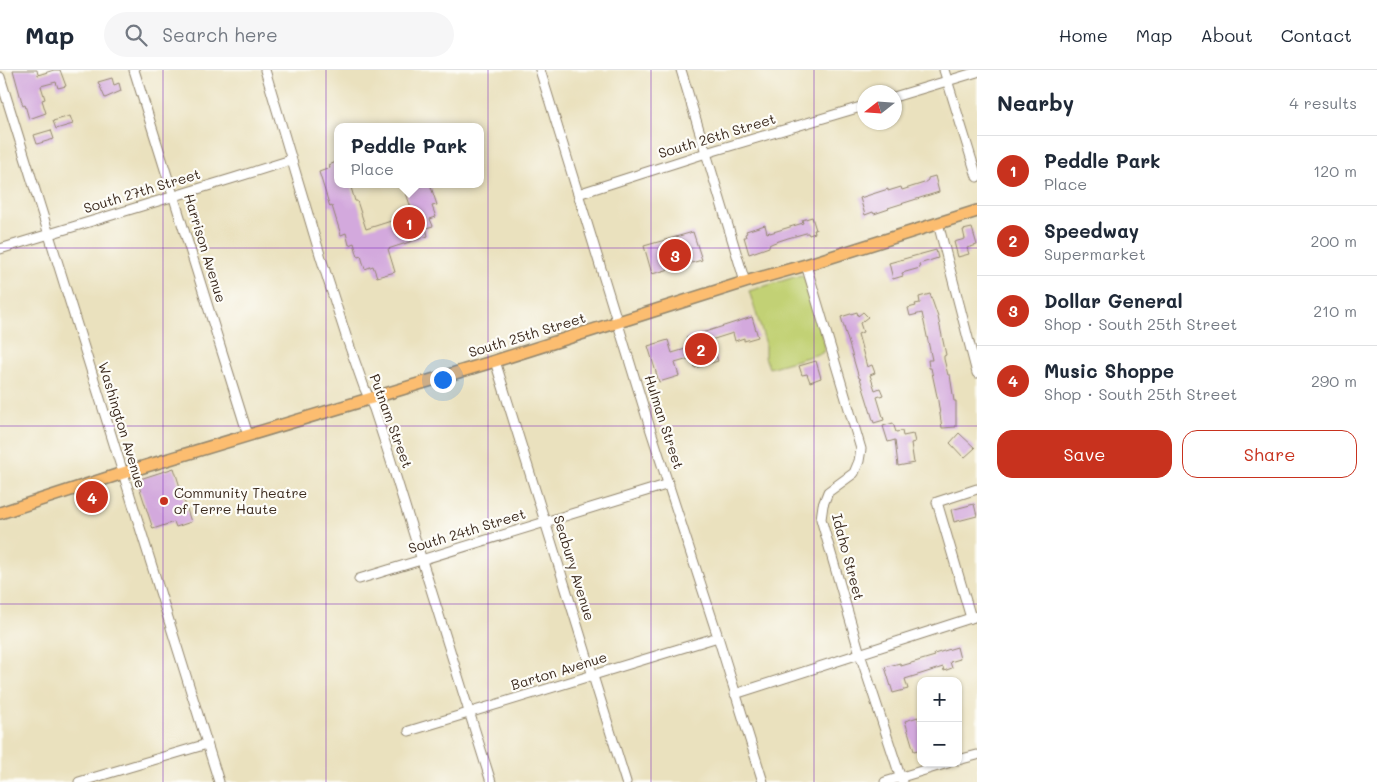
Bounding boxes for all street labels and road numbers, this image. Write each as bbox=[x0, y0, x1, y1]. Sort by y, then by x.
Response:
street label: South 26th Street bbox=[656, 109, 778, 162]
street label: South 27th Street bbox=[81, 164, 203, 217]
street label: Harrison Avenue bbox=[180, 191, 231, 305]
street label: South 25th Street bbox=[466, 308, 588, 361]
street label: Washington Avenue bbox=[94, 359, 151, 490]
street label: Putnam Street bbox=[366, 371, 417, 471]
street label: Hulman Street bbox=[640, 372, 689, 471]
street label: South 24th Street bbox=[406, 504, 528, 557]
street label: Idaho Street bbox=[828, 511, 869, 602]
street label: Seabury Avenue bbox=[549, 513, 600, 623]
street label: Barton Avenue bbox=[508, 647, 609, 694]

